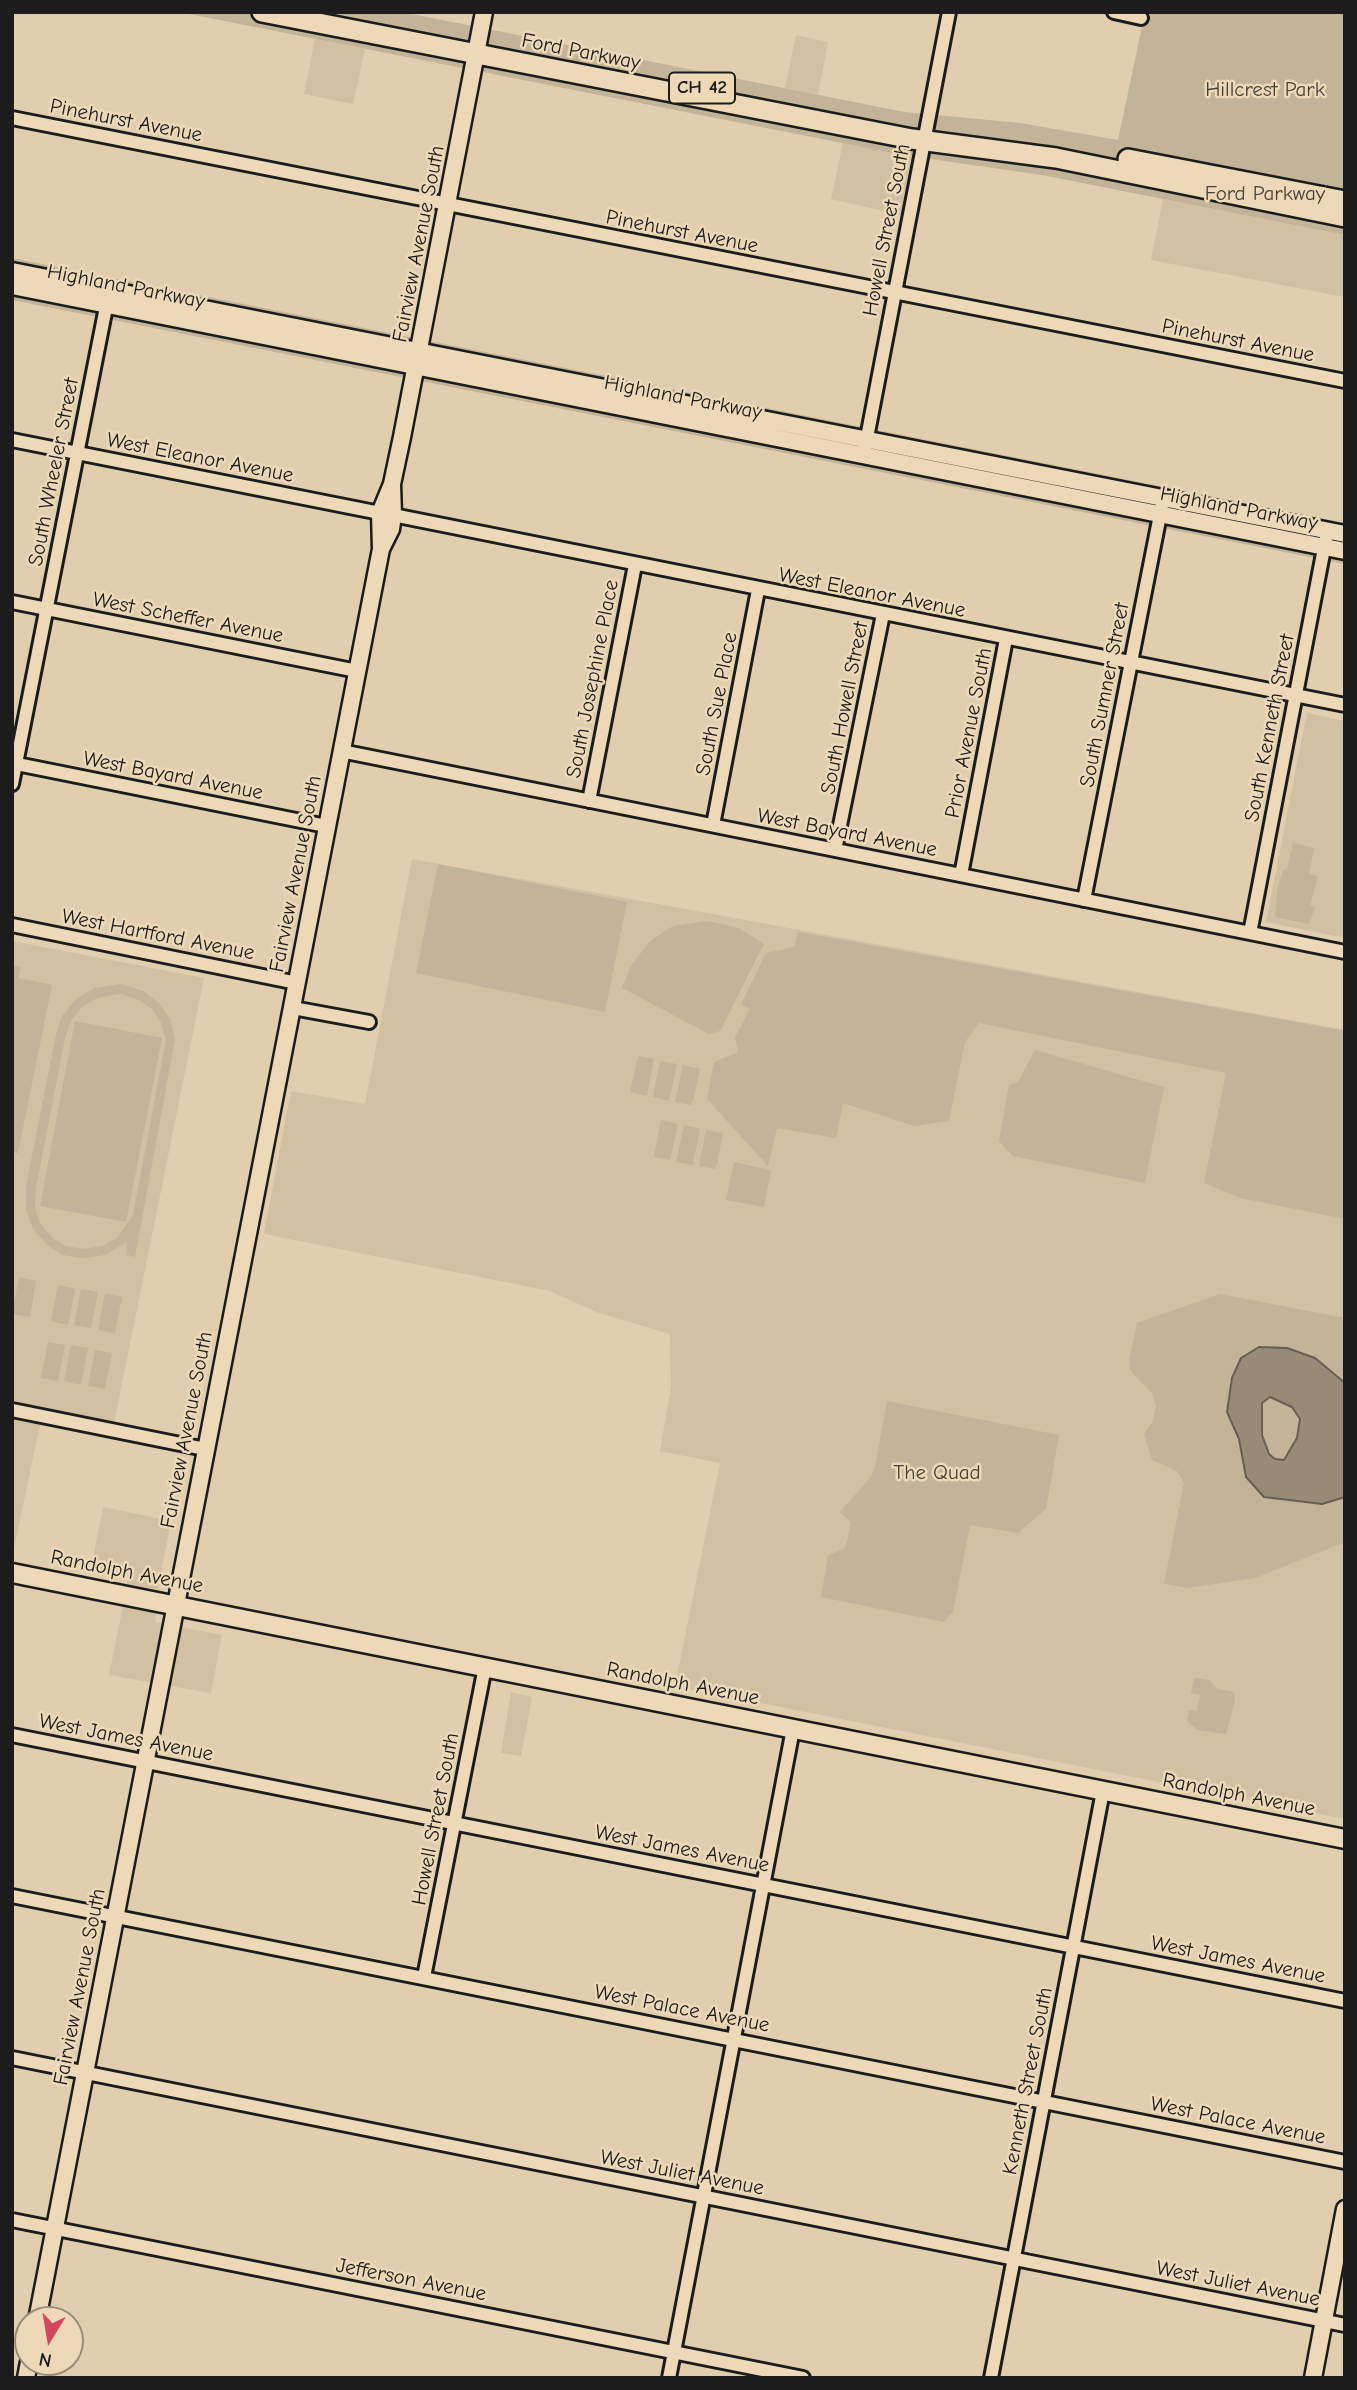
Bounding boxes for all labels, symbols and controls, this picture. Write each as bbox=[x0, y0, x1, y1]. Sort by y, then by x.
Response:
street label: Ford Parkway bbox=[519, 28, 643, 76]
road number: CH 42 bbox=[669, 72, 735, 104]
park label: Hillcrest Park bbox=[1205, 77, 1325, 103]
street label: Pinehurst Avenue bbox=[48, 94, 204, 148]
street label: Howell Street South bbox=[858, 142, 916, 318]
street label: Fairview Avenue South bbox=[388, 143, 450, 345]
park label: Ford Parkway bbox=[1205, 181, 1325, 207]
street label: Pinehurst Avenue bbox=[604, 205, 760, 259]
street label: Highland Parkway bbox=[45, 259, 207, 315]
street label: Pinehurst Avenue bbox=[1160, 314, 1316, 368]
street label: Highland Parkway bbox=[602, 370, 764, 426]
street label: South Wheeler Street bbox=[23, 376, 85, 568]
street label: West Eleanor Avenue bbox=[104, 428, 296, 488]
street label: Highland Parkway bbox=[1158, 481, 1320, 537]
street label: West Eleanor Avenue bbox=[776, 563, 968, 623]
street label: South Josephine Place bbox=[561, 578, 625, 780]
street label: West Scheffer Avenue bbox=[91, 587, 285, 649]
street label: South Sumner Street bbox=[1075, 601, 1135, 789]
street label: South Howell Street bbox=[816, 620, 874, 796]
street label: South Sue Place bbox=[691, 630, 743, 778]
street label: South Kenneth Street bbox=[1239, 632, 1301, 824]
street label: Prior Avenue South bbox=[940, 646, 998, 820]
street label: West Bayard Avenue bbox=[81, 746, 265, 806]
street label: Fairview Avenue South bbox=[265, 773, 327, 975]
street label: West Bayard Avenue bbox=[755, 803, 939, 863]
street label: West Hartford Avenue bbox=[59, 904, 257, 966]
street label: Fairview Avenue South bbox=[156, 1329, 218, 1531]
park label: The Quad bbox=[893, 1460, 981, 1486]
street label: Randolph Avenue bbox=[49, 1545, 205, 1599]
street label: Randolph Avenue bbox=[605, 1657, 761, 1711]
street label: West James Avenue bbox=[37, 1709, 215, 1767]
street label: Howell Street South bbox=[407, 1731, 465, 1907]
street label: Randolph Avenue bbox=[1161, 1768, 1317, 1822]
street label: West James Avenue bbox=[593, 1820, 771, 1878]
street label: Fairview Avenue South bbox=[49, 1886, 111, 2088]
street label: West James Avenue bbox=[1149, 1931, 1327, 1989]
street label: West Palace Avenue bbox=[592, 1980, 772, 2038]
street label: Kenneth Street South bbox=[997, 1985, 1059, 2177]
street label: West Palace Avenue bbox=[1148, 2092, 1328, 2150]
street label: West Juliet Avenue bbox=[598, 2145, 766, 2201]
street label: Jefferson Avenue bbox=[334, 2253, 488, 2307]
street label: West Juliet Avenue bbox=[1154, 2256, 1322, 2312]
north arrow bbox=[14, 2306, 84, 2376]
text: N bbox=[37, 2348, 54, 2372]

